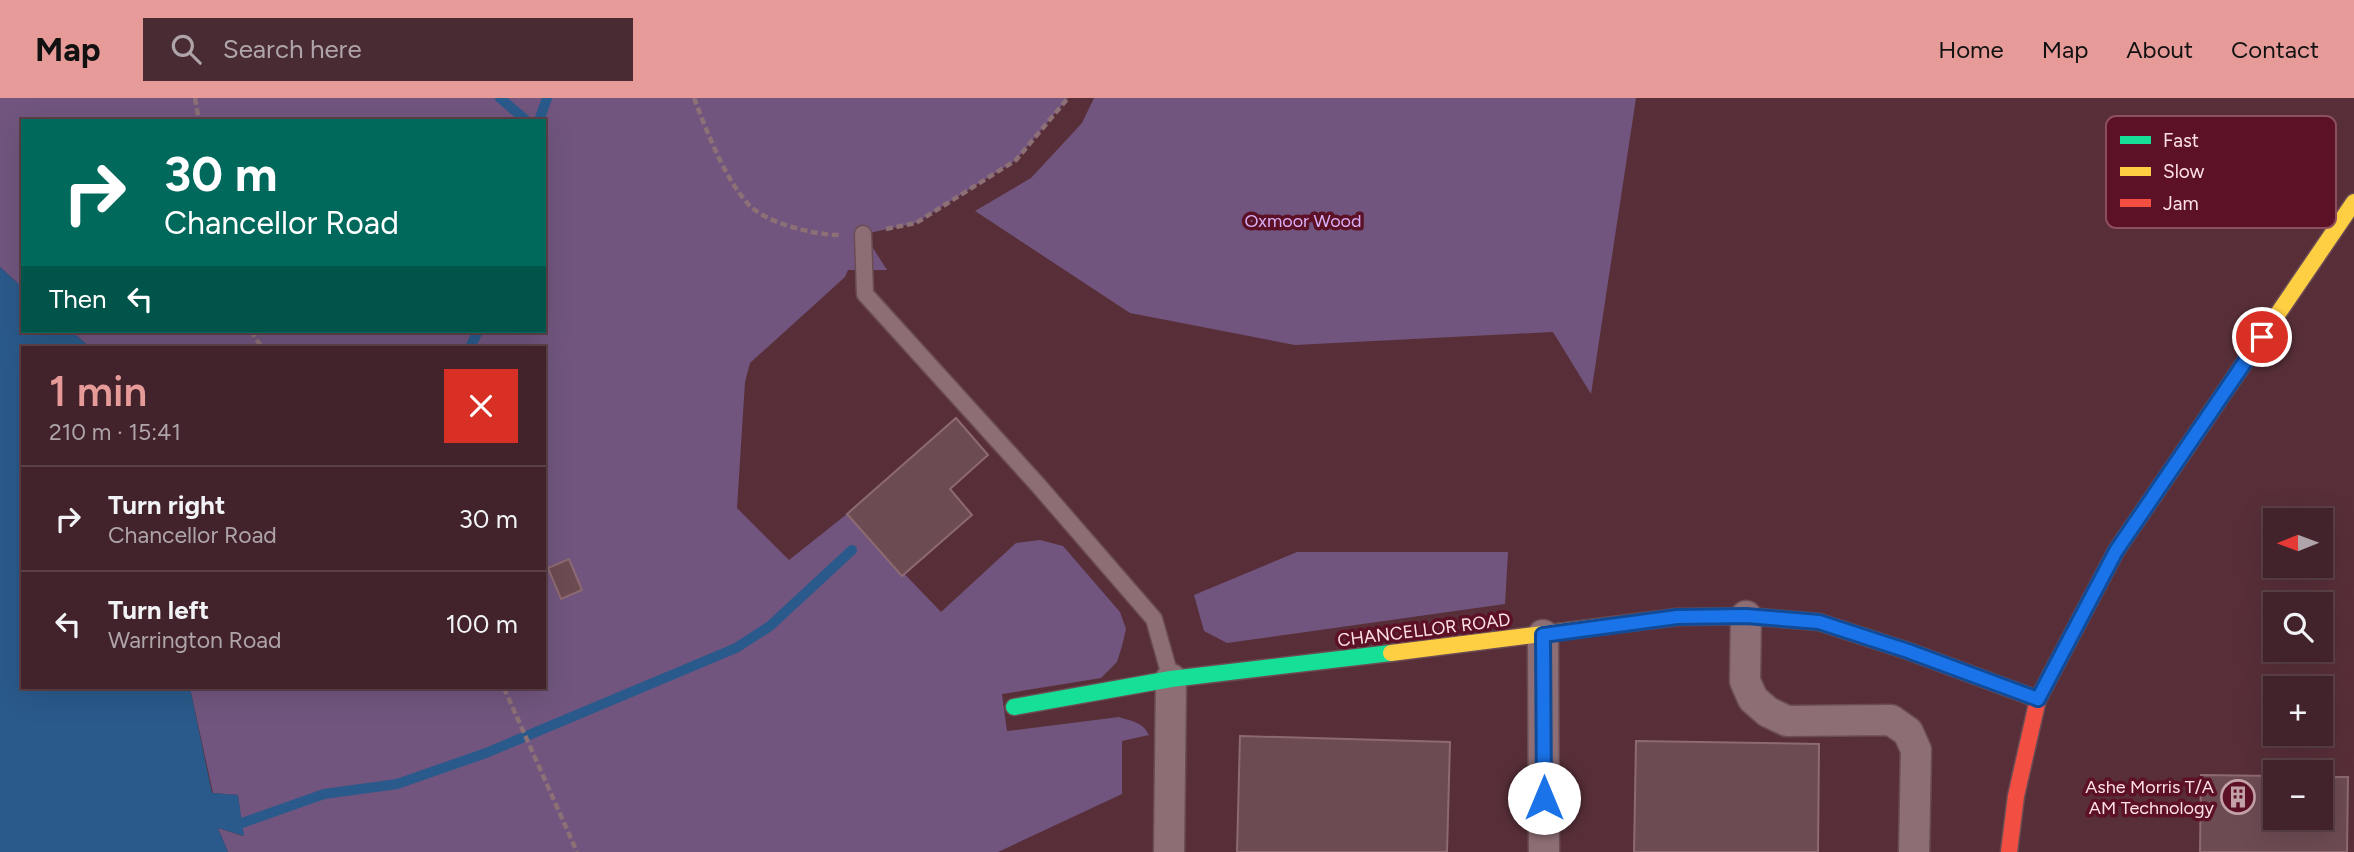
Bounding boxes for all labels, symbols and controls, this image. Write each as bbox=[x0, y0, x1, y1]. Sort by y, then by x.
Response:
search box bbox=[143, 18, 633, 81]
text: Map bbox=[35, 30, 101, 69]
icon: search bbox=[167, 30, 205, 68]
text: Search here bbox=[223, 33, 362, 65]
text: Home bbox=[1938, 35, 2004, 64]
text: Map bbox=[2042, 35, 2088, 64]
text: About bbox=[2126, 35, 2193, 64]
text: Contact bbox=[2231, 35, 2319, 64]
legend bbox=[2106, 116, 2336, 228]
text: Fast bbox=[2163, 129, 2199, 152]
text: 30 m bbox=[164, 144, 277, 203]
icon: right bbox=[49, 147, 140, 238]
text: Slow bbox=[2163, 160, 2205, 183]
text: Jam bbox=[2163, 192, 2199, 215]
text: Chancellor Road bbox=[164, 204, 399, 242]
park label: Oxmoor Wood bbox=[1244, 210, 1362, 232]
icon: left bbox=[121, 280, 159, 318]
text: Then bbox=[49, 283, 107, 315]
pin bbox=[2232, 307, 2292, 367]
icon: arrive bbox=[2243, 318, 2281, 356]
text: 1 min bbox=[49, 366, 147, 417]
button: close bbox=[444, 369, 518, 443]
text: 210 m · 15:41 bbox=[49, 418, 181, 446]
text: Turn right bbox=[108, 489, 225, 521]
icon: right bbox=[49, 500, 87, 538]
text: 30 m bbox=[459, 503, 518, 535]
north arrow bbox=[2263, 508, 2333, 578]
map controls bbox=[2263, 508, 2333, 830]
text: Chancellor Road bbox=[108, 521, 277, 549]
button: search bbox=[2263, 592, 2333, 662]
text: Turn left bbox=[108, 594, 209, 626]
icon: left bbox=[49, 605, 87, 643]
text: 100 m bbox=[445, 608, 518, 640]
street label: CHANCELLOR ROAD bbox=[1336, 608, 1512, 652]
text: Warrington Road bbox=[108, 626, 282, 654]
button: + bbox=[2263, 676, 2333, 746]
button: − bbox=[2263, 760, 2333, 830]
position arrow bbox=[1507, 761, 1581, 835]
place label: Ashe Morris T/A AM Technology bbox=[2085, 776, 2215, 819]
building icon: Ashe Morris T/A AM Technology bbox=[2219, 778, 2257, 816]

